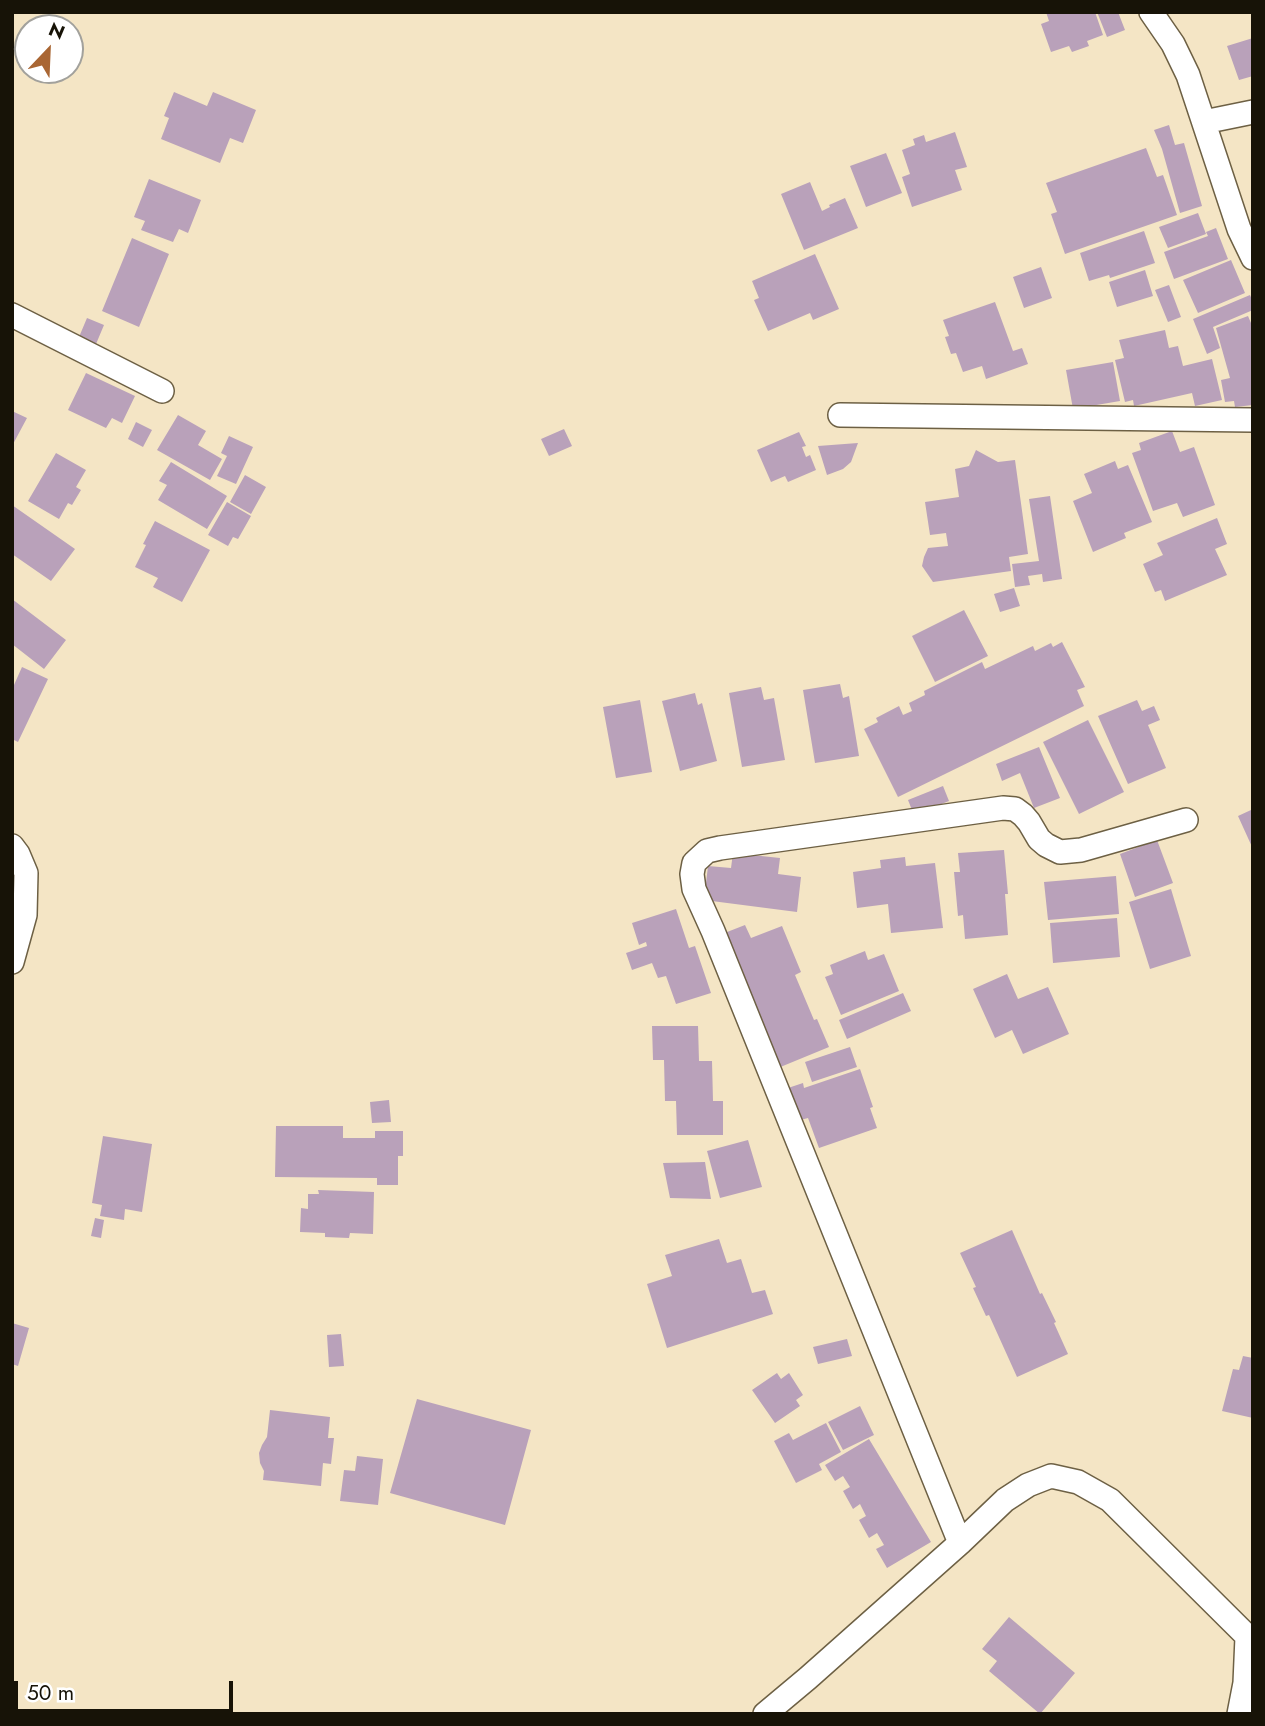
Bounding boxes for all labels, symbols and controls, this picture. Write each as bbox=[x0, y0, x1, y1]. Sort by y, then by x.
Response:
north arrow bbox=[14, 14, 84, 84]
text: N bbox=[44, 16, 69, 46]
scale bar bbox=[18, 1666, 236, 1710]
text: 50 m bbox=[27, 1678, 74, 1708]

